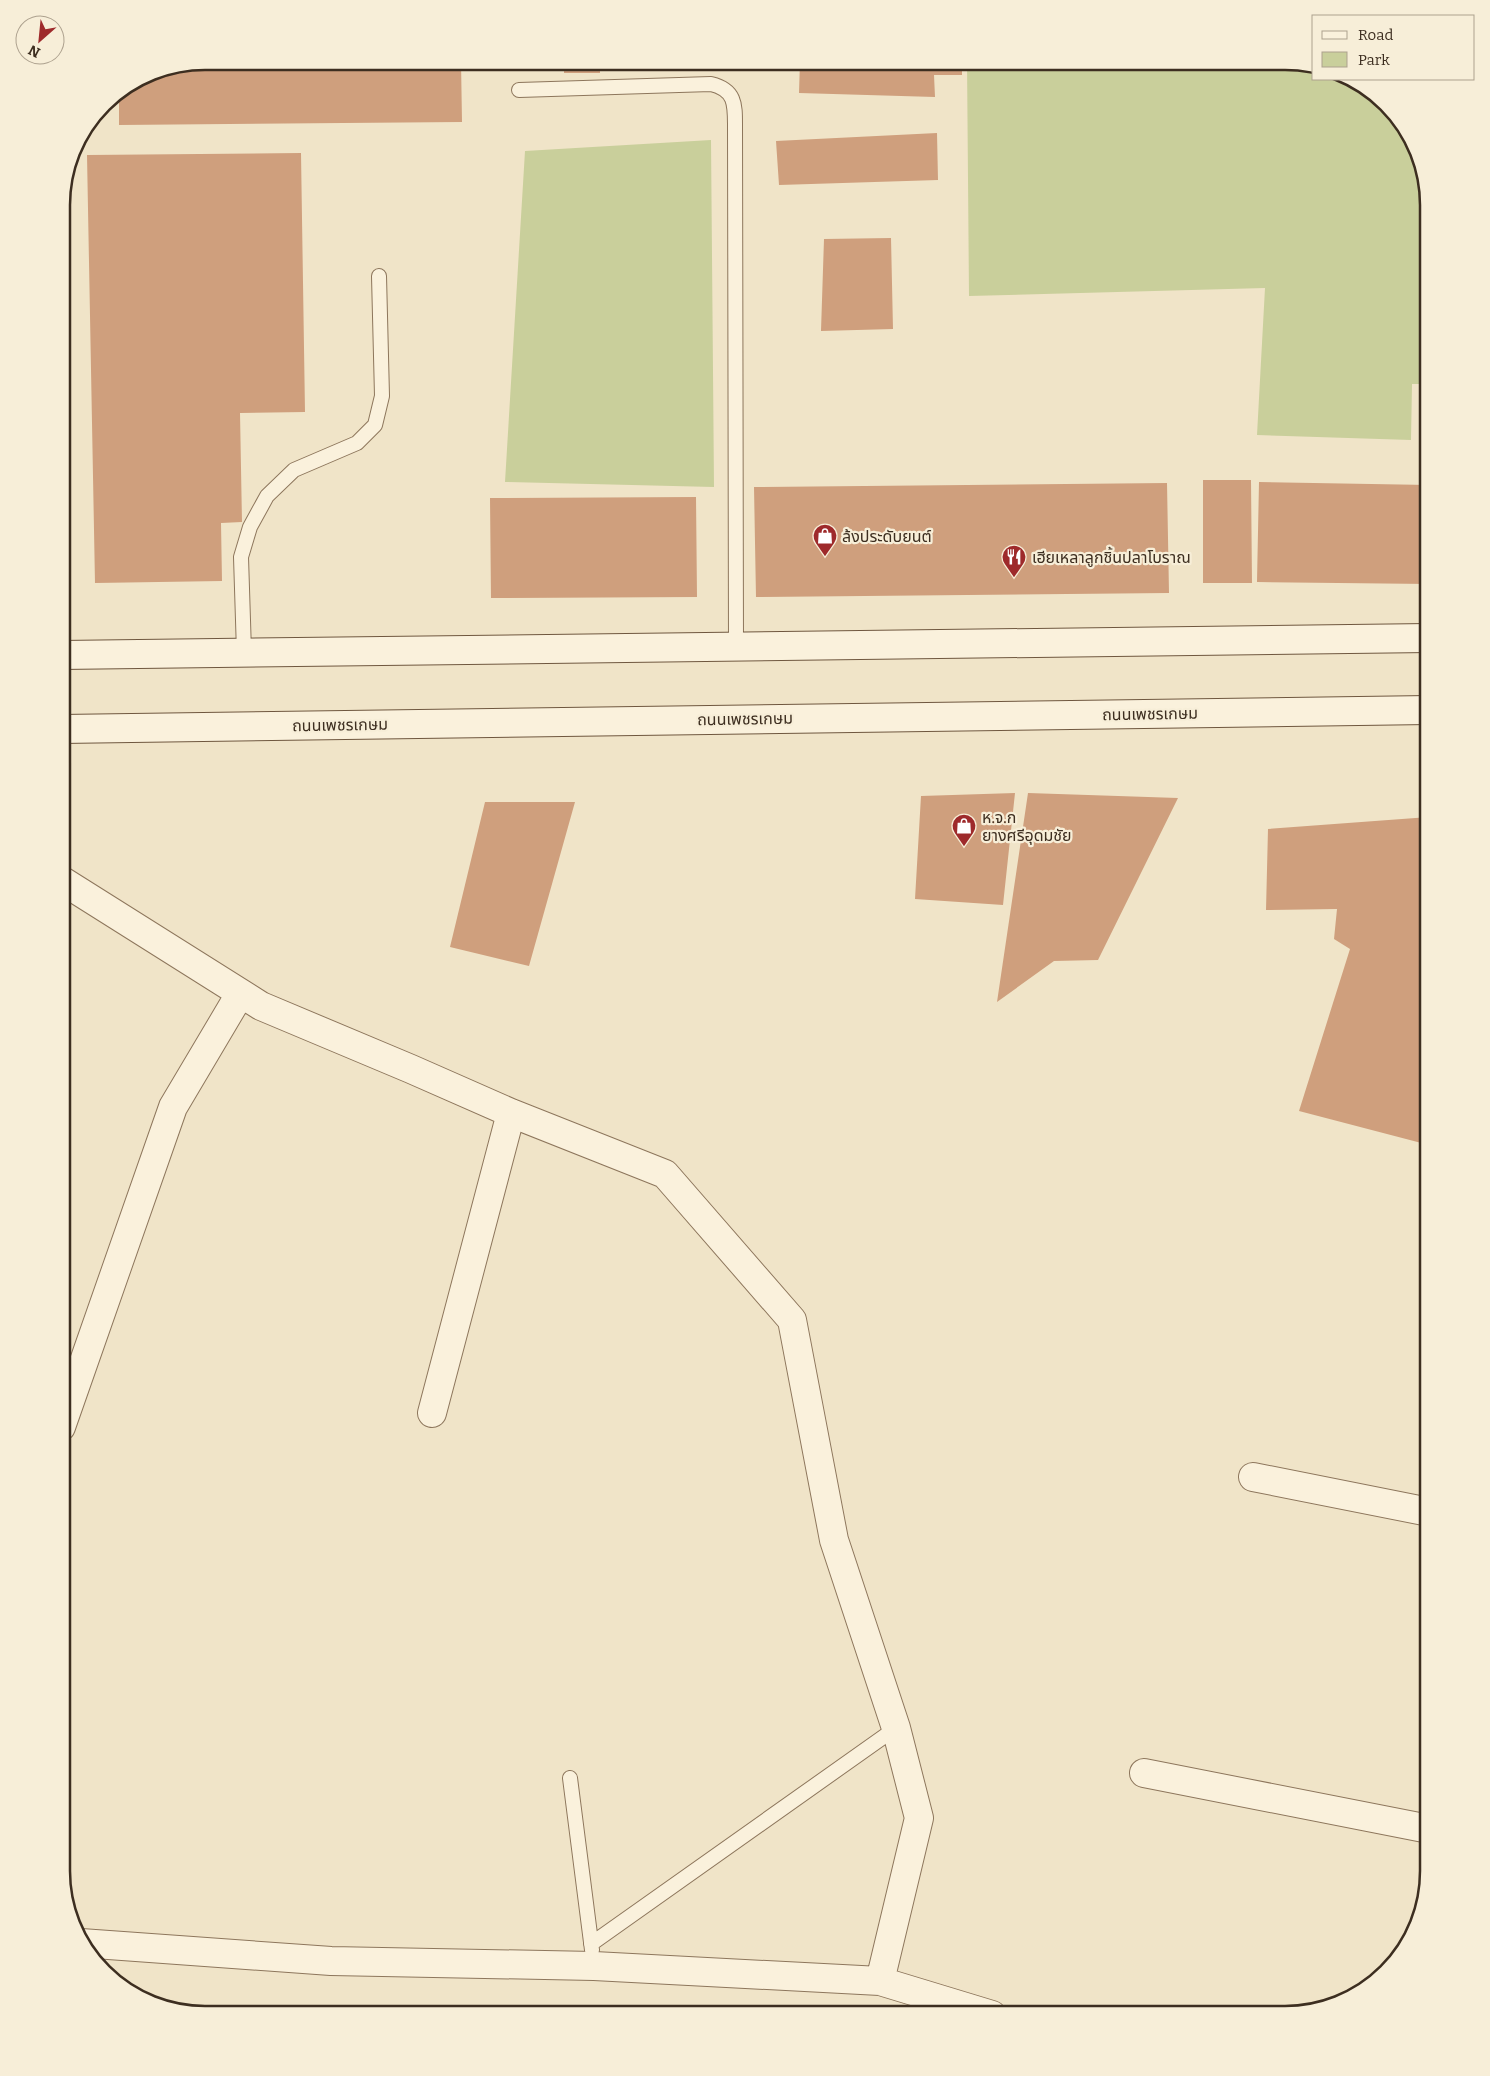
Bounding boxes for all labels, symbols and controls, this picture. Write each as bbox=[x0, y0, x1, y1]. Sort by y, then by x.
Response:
north arrow bbox=[15, 15, 65, 65]
legend bbox=[1312, 15, 1475, 80]
text: Road bbox=[1358, 26, 1393, 44]
text: N bbox=[25, 41, 43, 61]
text: Park bbox=[1358, 51, 1390, 69]
shop icon: ล้งประดับยนต์ bbox=[812, 523, 838, 557]
place label: ล้งประดับยนต์ bbox=[842, 527, 932, 546]
restaurant icon: เฮียเหลาลูกชิ้นปลาโบราณ bbox=[1001, 544, 1027, 578]
place label: เฮียเหลาลูกชิ้นปลาโบราณ bbox=[1032, 546, 1191, 567]
street label: ถนนเพชรเกษม bbox=[1102, 704, 1198, 724]
street label: ถนนเพชรเกษม bbox=[697, 709, 793, 729]
street label: ถนนเพชรเกษม bbox=[292, 715, 388, 735]
place label: ห.จ.ก ยางศรีอุดมชัย bbox=[982, 808, 1072, 845]
shop icon: ห.จ.ก ยางศรีอุดมชัย bbox=[951, 813, 977, 847]

